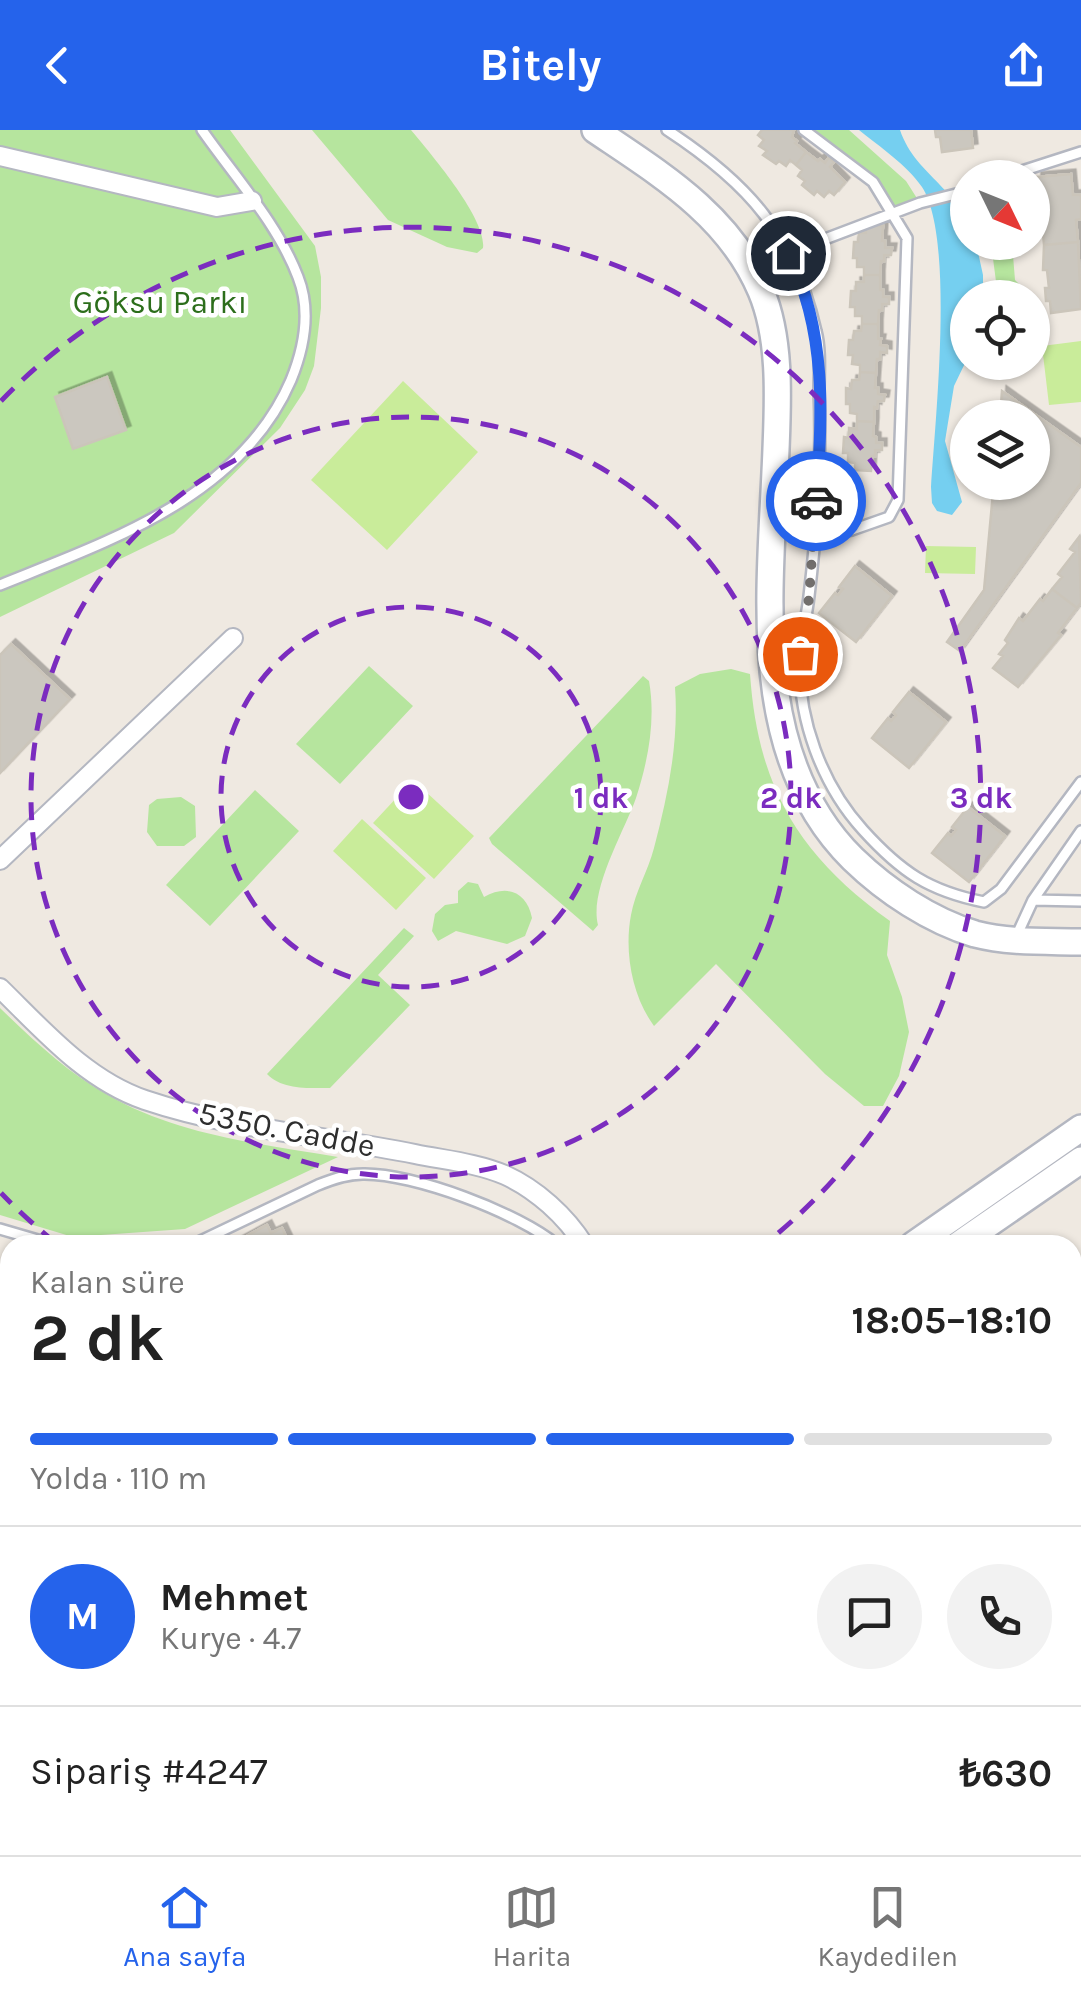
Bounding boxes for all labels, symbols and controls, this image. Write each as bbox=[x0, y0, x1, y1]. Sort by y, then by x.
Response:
icon: back bbox=[30, 38, 85, 93]
icon: share bbox=[996, 38, 1051, 93]
text: Bitely bbox=[480, 39, 601, 91]
north arrow bbox=[950, 160, 1050, 260]
map controls bbox=[950, 160, 1050, 500]
pin bbox=[746, 211, 831, 296]
icon: home bbox=[761, 226, 816, 281]
button: locate bbox=[950, 280, 1050, 380]
park label: Göksu Parkı bbox=[73, 284, 247, 321]
button: layers bbox=[950, 400, 1050, 500]
courier bbox=[766, 451, 866, 551]
icon: car bbox=[789, 474, 844, 529]
pin bbox=[758, 612, 843, 697]
icon: bag bbox=[773, 627, 828, 682]
centre of rings bbox=[393, 779, 429, 815]
text: 1 dk bbox=[574, 780, 628, 816]
text: 2 dk bbox=[760, 780, 822, 816]
text: 3 dk bbox=[950, 780, 1012, 816]
street label: 5350. Cadde bbox=[196, 1094, 378, 1165]
text: Kalan süre bbox=[30, 1264, 185, 1301]
text: 18:05–18:10 bbox=[852, 1298, 1052, 1343]
text: 2 dk bbox=[30, 1300, 164, 1376]
text: Yolda · 110 m bbox=[30, 1460, 207, 1497]
button: chat bbox=[817, 1564, 922, 1669]
button: phone bbox=[947, 1564, 1052, 1669]
text: Mehmet bbox=[160, 1575, 308, 1620]
text: M bbox=[66, 1594, 99, 1639]
text: Kurye · 4.7 bbox=[160, 1620, 301, 1657]
text: Sipariş #4247 bbox=[30, 1749, 268, 1794]
text: ₺630 bbox=[960, 1751, 1052, 1796]
tab: Ana sayfa bbox=[123, 1880, 246, 1973]
tab: Harita bbox=[493, 1880, 571, 1973]
tab: Kaydedilen bbox=[817, 1880, 958, 1973]

